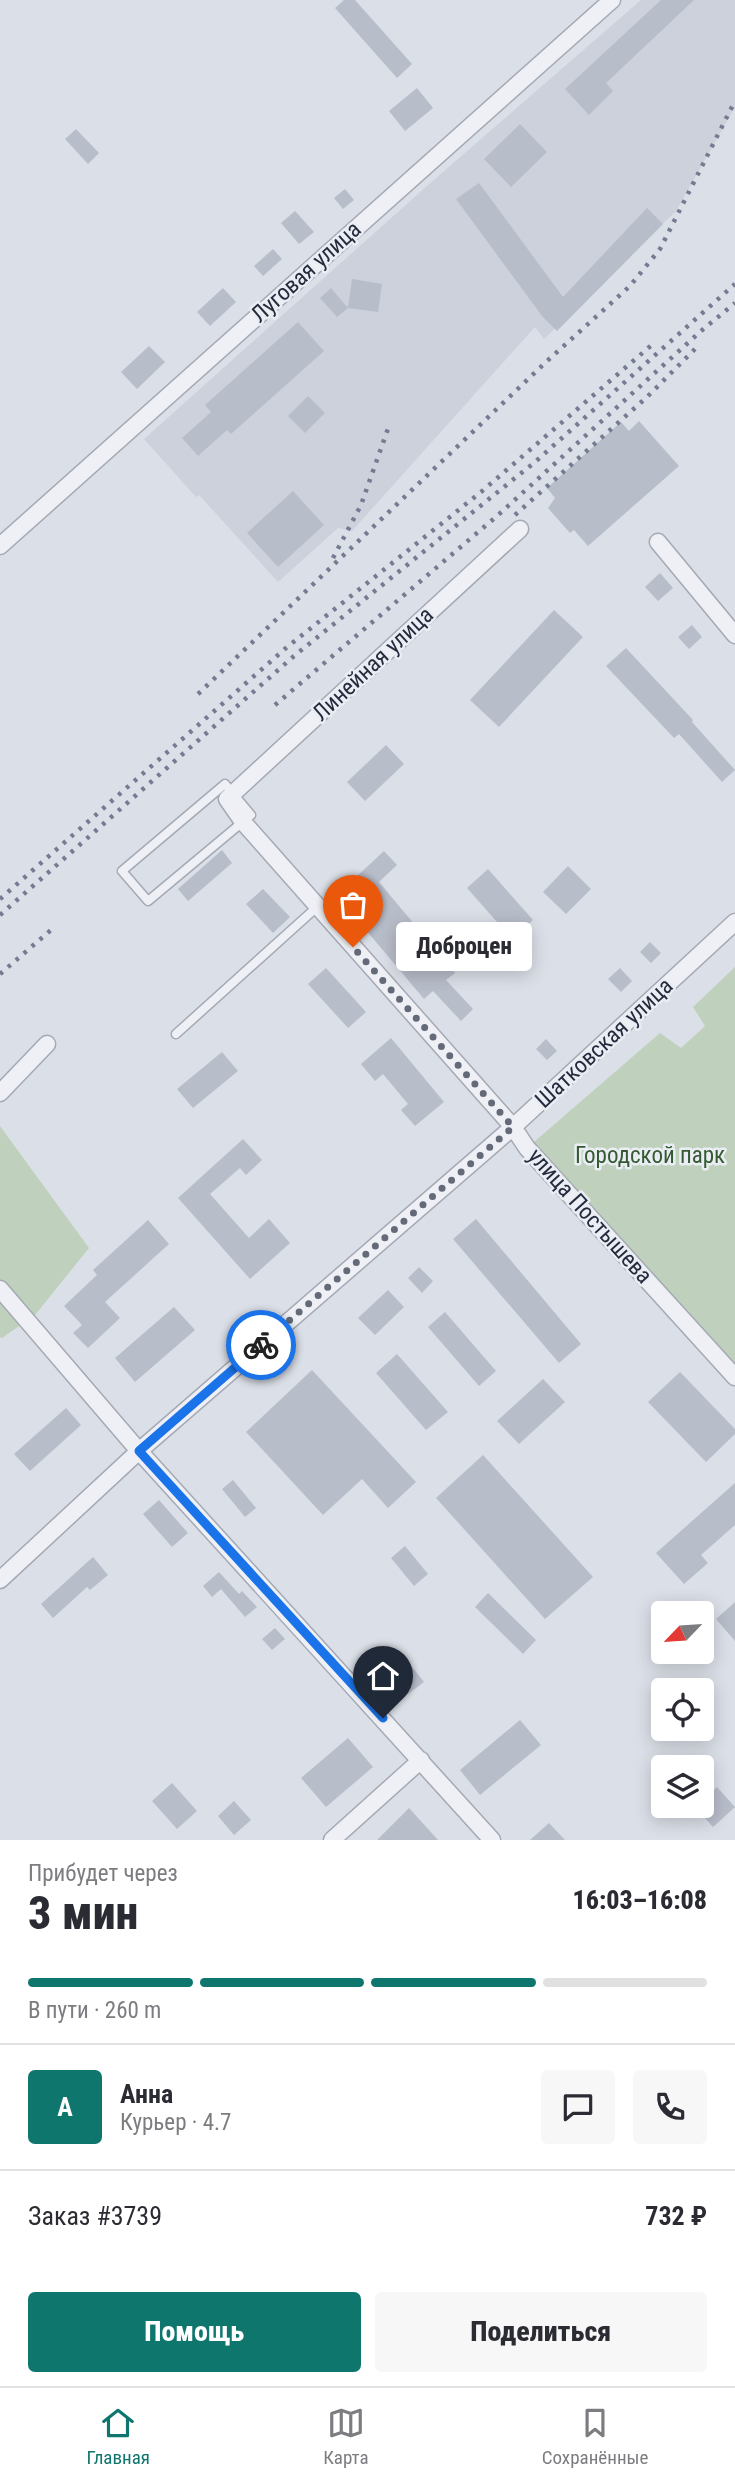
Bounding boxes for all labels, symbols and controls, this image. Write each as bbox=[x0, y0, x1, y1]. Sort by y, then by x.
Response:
street label: Луговая улица bbox=[246, 216, 366, 328]
street label: Линейная улица bbox=[307, 601, 439, 727]
pin bbox=[323, 875, 383, 947]
icon: bag bbox=[334, 886, 372, 924]
callout: Доброцен bbox=[395, 922, 532, 972]
text: Доброцен bbox=[416, 933, 512, 960]
street label: Шатковская улица bbox=[530, 972, 678, 1114]
park label: Городской парк bbox=[575, 1142, 725, 1169]
street label: улица Постышева bbox=[522, 1143, 658, 1289]
courier bbox=[226, 1310, 296, 1380]
icon: bike bbox=[242, 1326, 280, 1364]
north arrow bbox=[651, 1601, 714, 1664]
map controls bbox=[651, 1601, 714, 1818]
pin bbox=[353, 1646, 413, 1718]
icon: home bbox=[364, 1657, 402, 1695]
button: locate bbox=[651, 1678, 714, 1741]
button: layers bbox=[651, 1755, 714, 1818]
text: Прибудет через bbox=[28, 1860, 178, 1887]
text: 16:03–16:08 bbox=[573, 1885, 707, 1915]
text: 3 мин bbox=[28, 1886, 138, 1940]
text: В пути · 260 m bbox=[28, 1997, 161, 2024]
button: chat bbox=[541, 2070, 615, 2144]
button: phone bbox=[633, 2070, 707, 2144]
text: Анна bbox=[120, 2079, 173, 2109]
text: А bbox=[57, 2092, 73, 2122]
text: Курьер · 4.7 bbox=[120, 2109, 231, 2136]
text: Заказ #3739 bbox=[28, 2201, 162, 2231]
text: 732 ₽ bbox=[645, 2201, 707, 2231]
button: Помощь bbox=[28, 2292, 361, 2372]
button: Поделиться bbox=[375, 2292, 707, 2372]
tab: Главная bbox=[87, 2404, 150, 2469]
tab: Карта bbox=[323, 2404, 369, 2469]
tab: Сохранённые bbox=[542, 2404, 648, 2469]

